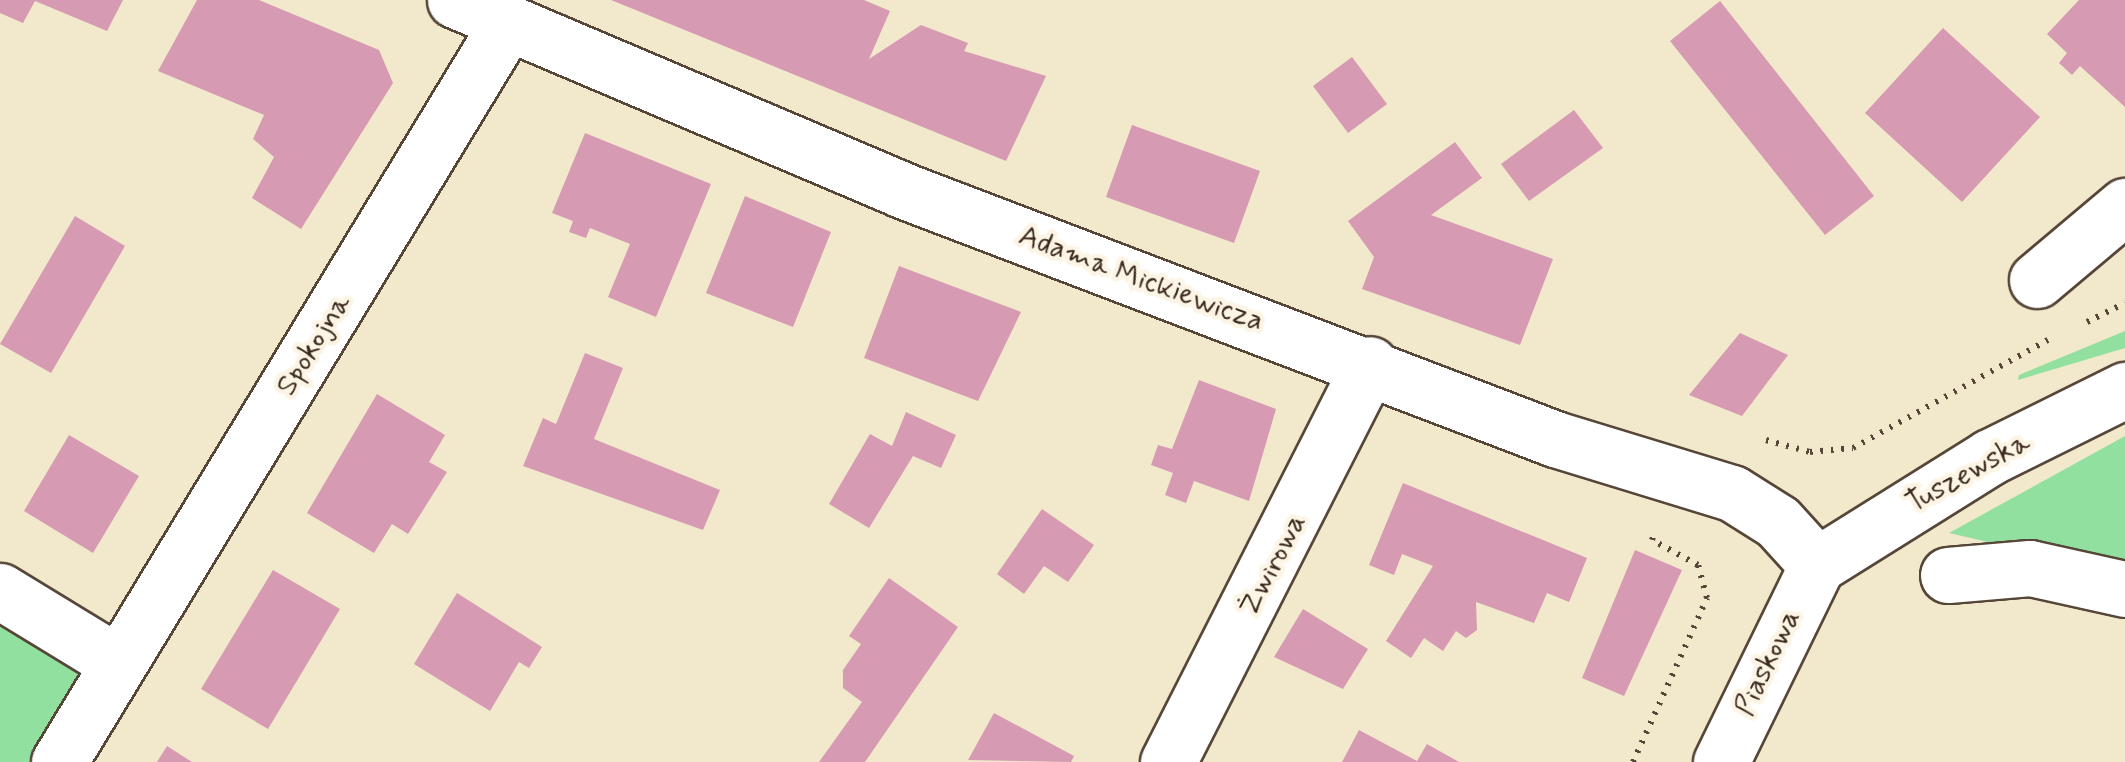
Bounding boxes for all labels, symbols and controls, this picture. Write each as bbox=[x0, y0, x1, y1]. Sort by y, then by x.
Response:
street label: Adama Mickiewicza bbox=[1014, 218, 1268, 340]
street label: Spokojna bbox=[269, 288, 359, 402]
street label: Tuszewska bbox=[1900, 424, 2036, 522]
street label: Żwirowa bbox=[1231, 508, 1315, 622]
street label: Piaskowa bbox=[1727, 604, 1809, 722]

